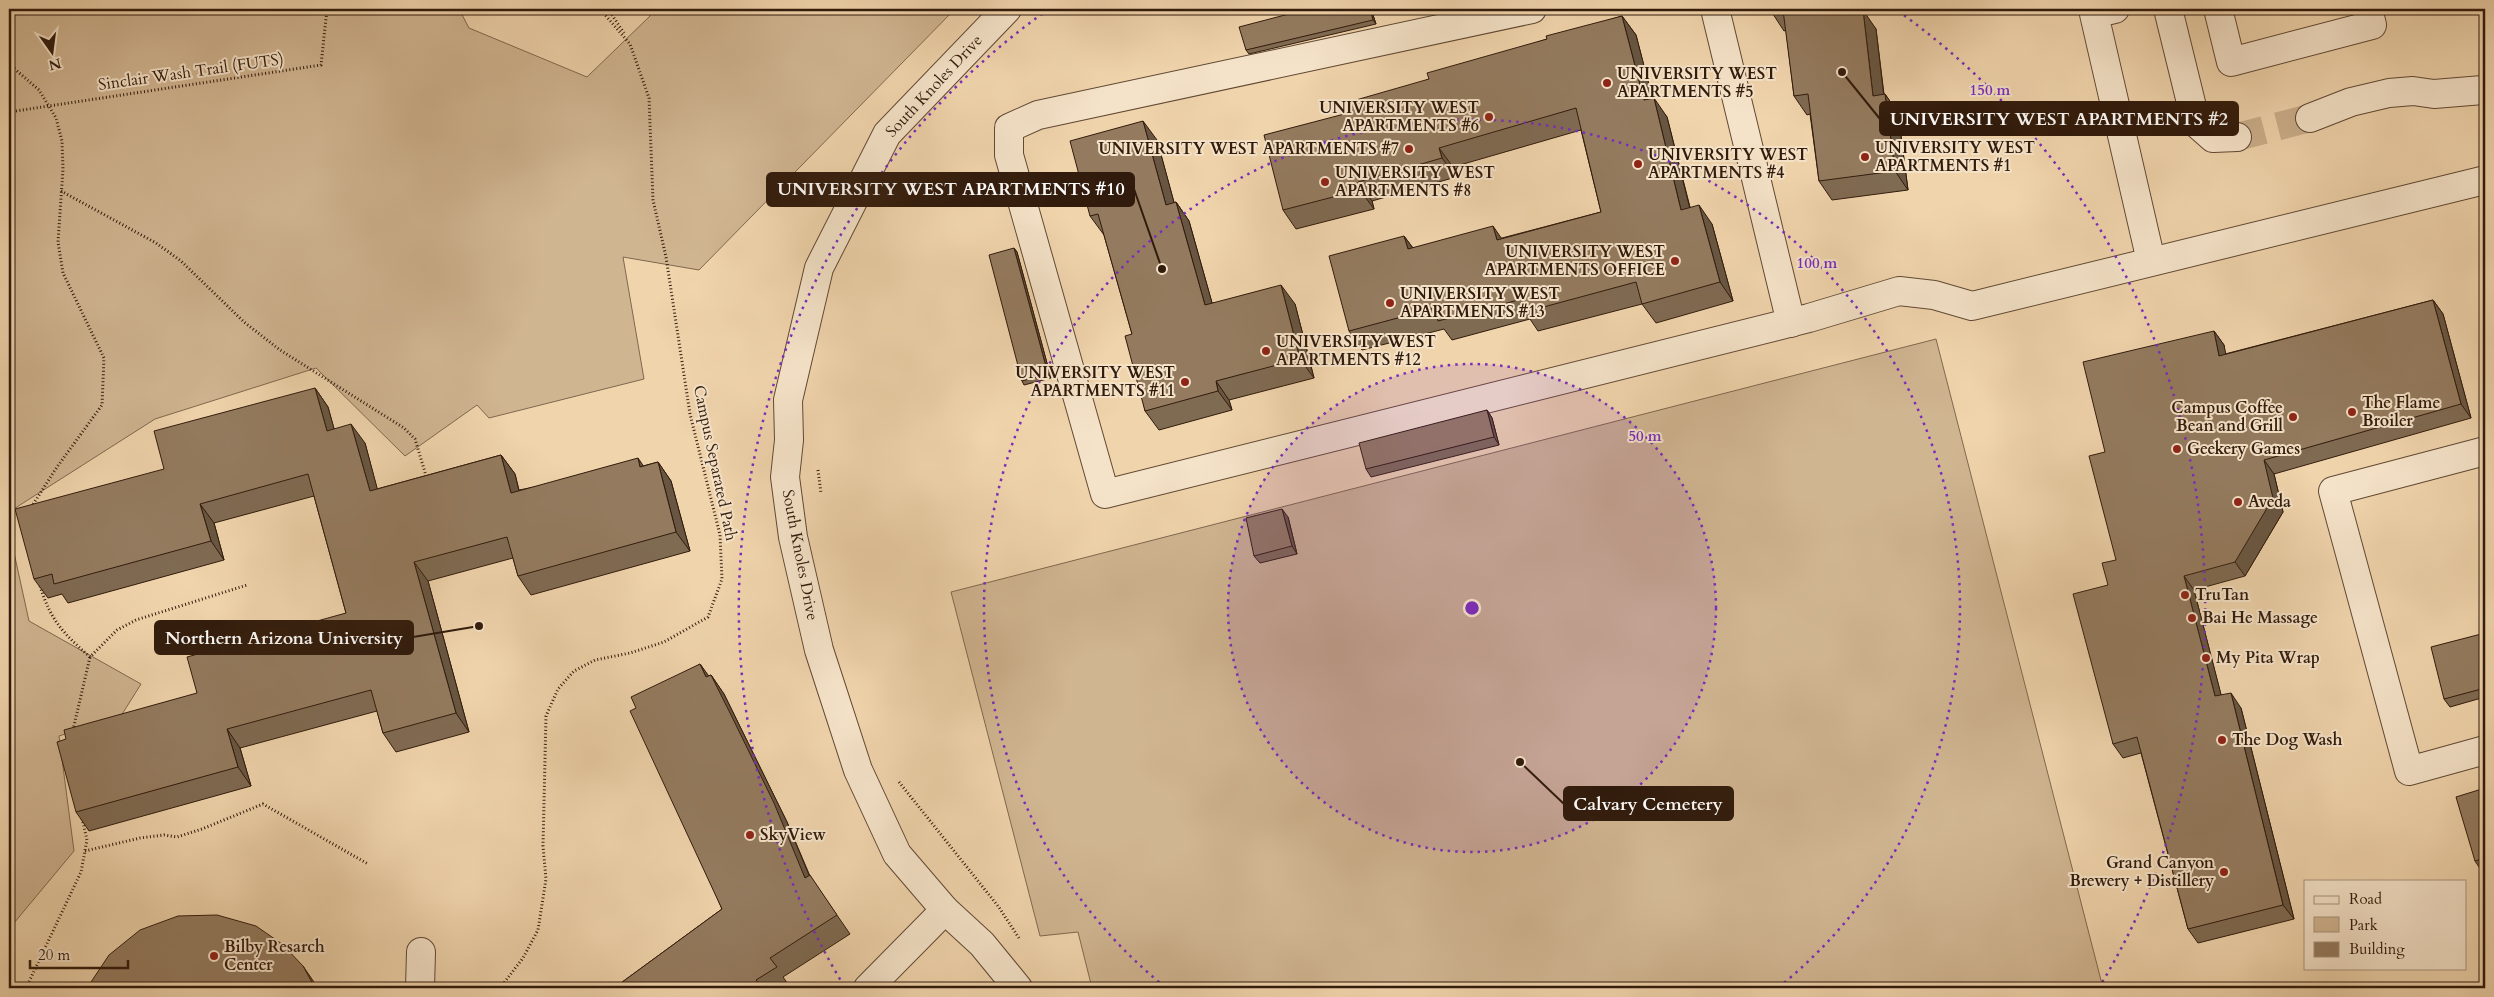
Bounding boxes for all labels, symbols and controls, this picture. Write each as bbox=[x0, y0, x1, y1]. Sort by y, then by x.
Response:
north arrow bbox=[28, 28, 78, 78]
street label: South Knoles Drive bbox=[881, 30, 987, 142]
street label: Sinclair Wash Trail (FUTS) bbox=[97, 48, 285, 96]
text: N bbox=[47, 53, 63, 75]
place label: UNIVERSITY WEST APARTMENTS #5 bbox=[1617, 63, 1777, 103]
marker: UNIVERSITY WEST APARTMENTS #5 bbox=[1601, 77, 1613, 89]
text: 150 m bbox=[1970, 80, 2011, 100]
place label: UNIVERSITY WEST APARTMENTS #6 bbox=[1319, 97, 1479, 137]
callout: UNIVERSITY WEST APARTMENTS #2 bbox=[1880, 102, 2238, 135]
text: UNIVERSITY WEST APARTMENTS #2 bbox=[1890, 107, 2228, 132]
marker: UNIVERSITY WEST APARTMENTS #6 bbox=[1483, 111, 1495, 123]
place label: UNIVERSITY WEST APARTMENTS #1 bbox=[1875, 137, 2035, 177]
place label: UNIVERSITY WEST APARTMENTS #7 bbox=[1098, 138, 1399, 160]
marker: UNIVERSITY WEST APARTMENTS #7 bbox=[1403, 143, 1415, 155]
place label: UNIVERSITY WEST APARTMENTS #4 bbox=[1648, 144, 1808, 184]
marker: UNIVERSITY WEST APARTMENTS #1 bbox=[1859, 151, 1871, 163]
marker: UNIVERSITY WEST APARTMENTS #4 bbox=[1632, 158, 1644, 170]
place label: UNIVERSITY WEST APARTMENTS #8 bbox=[1335, 162, 1495, 202]
callout: UNIVERSITY WEST APARTMENTS #10 bbox=[767, 173, 1134, 206]
marker: UNIVERSITY WEST APARTMENTS #8 bbox=[1319, 176, 1331, 188]
text: UNIVERSITY WEST APARTMENTS #10 bbox=[777, 177, 1125, 202]
place label: UNIVERSITY WEST APARTMENTS OFFICE bbox=[1484, 241, 1665, 281]
text: 100 m bbox=[1797, 253, 1838, 273]
marker: UNIVERSITY WEST APARTMENTS OFFICE bbox=[1669, 255, 1681, 267]
place label: UNIVERSITY WEST APARTMENTS #13 bbox=[1400, 283, 1560, 323]
marker: UNIVERSITY WEST APARTMENTS #13 bbox=[1384, 297, 1396, 309]
place label: UNIVERSITY WEST APARTMENTS #12 bbox=[1276, 331, 1436, 371]
marker: UNIVERSITY WEST APARTMENTS #12 bbox=[1260, 345, 1272, 357]
place label: UNIVERSITY WEST APARTMENTS #11 bbox=[1015, 362, 1175, 402]
marker: UNIVERSITY WEST APARTMENTS #11 bbox=[1179, 376, 1191, 388]
street label: Campus Separated Path bbox=[688, 383, 742, 543]
place label: The Flame Broiler bbox=[2362, 392, 2440, 432]
place label: Campus Coffee Bean and Grill bbox=[2171, 397, 2283, 437]
marker: The Flame Broiler bbox=[2346, 406, 2358, 418]
marker: Campus Coffee Bean and Grill bbox=[2287, 411, 2299, 423]
text: 50 m bbox=[1628, 426, 1662, 446]
place label: Geekery Games bbox=[2187, 438, 2300, 460]
marker: Geekery Games bbox=[2171, 443, 2183, 455]
street label: South Knoles Drive bbox=[777, 488, 823, 622]
place label: Aveda bbox=[2248, 491, 2291, 513]
marker: Aveda bbox=[2232, 496, 2244, 508]
place label: TruTan bbox=[2195, 584, 2250, 606]
marker: TruTan bbox=[2179, 589, 2191, 601]
centre of rings bbox=[1463, 599, 1481, 617]
place label: Bai He Massage bbox=[2202, 607, 2318, 629]
marker: Bai He Massage bbox=[2186, 612, 2198, 624]
callout: Northern Arizona University bbox=[155, 621, 413, 654]
text: Northern Arizona University bbox=[165, 626, 404, 651]
place label: My Pita Wrap bbox=[2216, 647, 2320, 669]
marker: My Pita Wrap bbox=[2200, 652, 2212, 664]
place label: The Dog Wash bbox=[2232, 729, 2342, 751]
marker: The Dog Wash bbox=[2216, 734, 2228, 746]
callout: Calvary Cemetery bbox=[1564, 787, 1733, 820]
text: Calvary Cemetery bbox=[1573, 792, 1723, 817]
place label: SkyView bbox=[760, 824, 826, 846]
marker: SkyView bbox=[744, 829, 756, 841]
place label: Grand Canyon Brewery + Distillery bbox=[2069, 852, 2215, 892]
marker: Grand Canyon Brewery + Distillery bbox=[2218, 866, 2230, 878]
legend bbox=[2304, 880, 2466, 970]
text: Road bbox=[2349, 889, 2382, 909]
text: Park bbox=[2349, 915, 2378, 935]
place label: Bilby Resarch Center bbox=[224, 936, 325, 976]
scale bar bbox=[30, 937, 128, 969]
text: Building bbox=[2349, 939, 2405, 959]
text: 20 m bbox=[38, 945, 70, 965]
marker: Bilby Resarch Center bbox=[208, 950, 220, 962]

